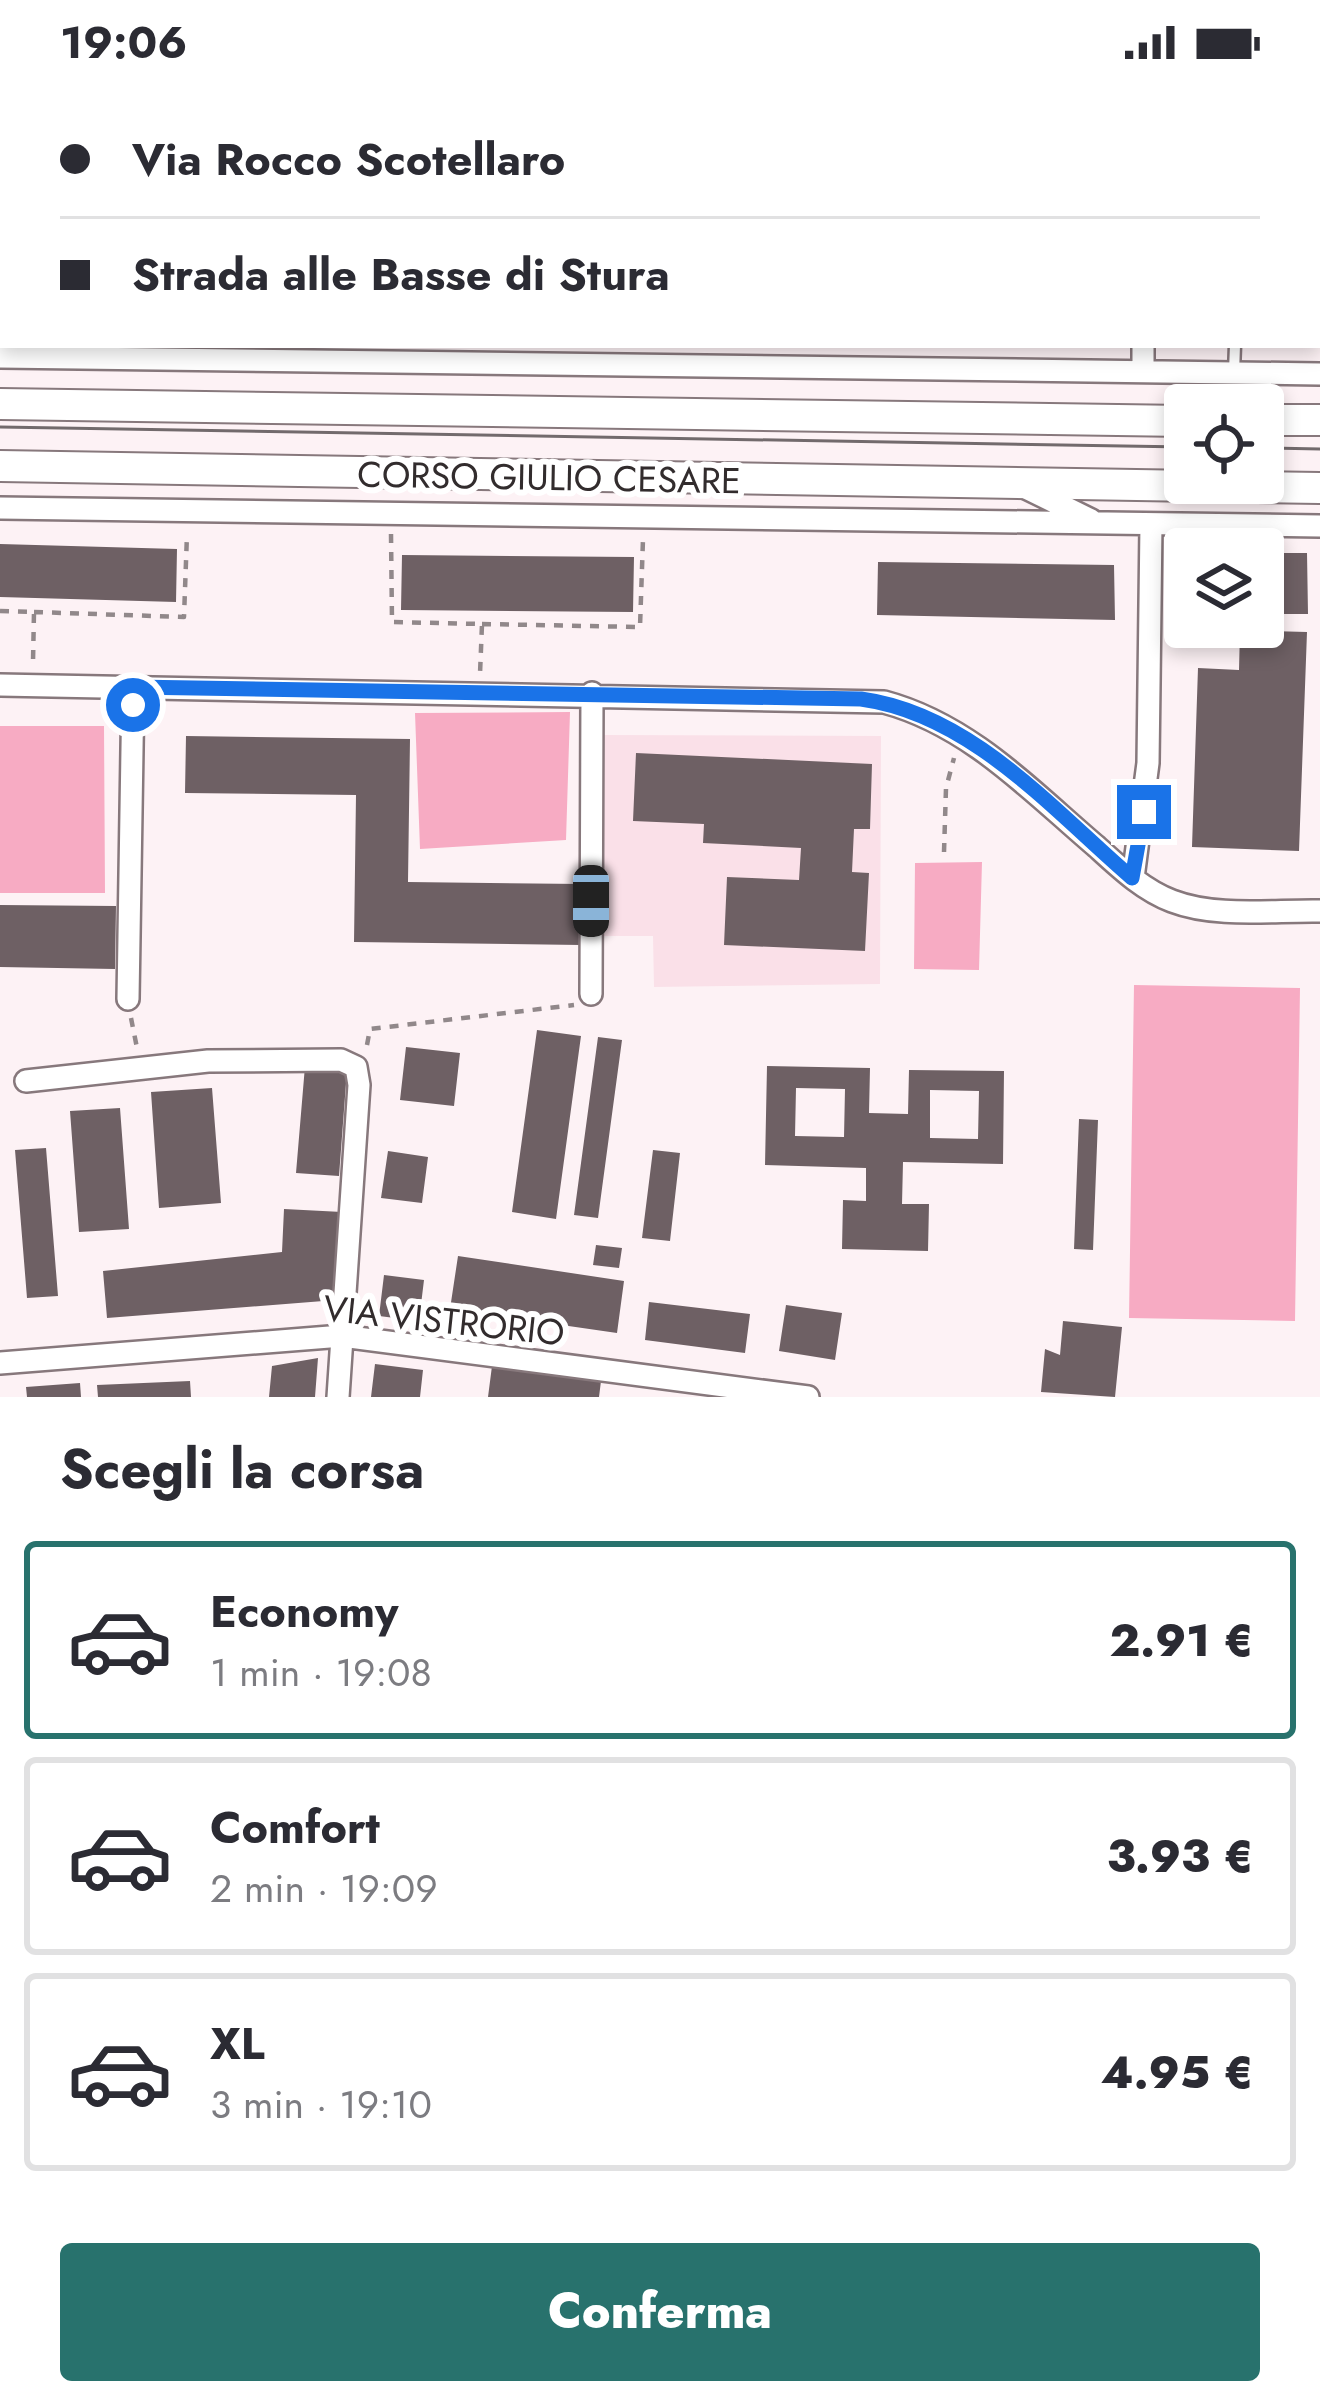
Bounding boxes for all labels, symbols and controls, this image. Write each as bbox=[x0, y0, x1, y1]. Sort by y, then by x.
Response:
text: 19:06 bbox=[60, 10, 187, 75]
text: Via Rocco Scotellaro bbox=[132, 127, 565, 192]
text: Strada alle Basse di Stura bbox=[132, 242, 670, 307]
map controls bbox=[1164, 384, 1284, 648]
button: locate bbox=[1164, 384, 1284, 504]
street label: CORSO GIULIO CESARE bbox=[357, 448, 741, 506]
button: layers bbox=[1164, 528, 1284, 648]
route start bbox=[106, 678, 160, 732]
route end bbox=[1117, 785, 1171, 839]
car bbox=[573, 865, 609, 937]
street label: VIA VISTRORIO bbox=[321, 1281, 567, 1359]
text: Scegli la corsa bbox=[60, 1430, 424, 1508]
text: Economy bbox=[210, 1579, 398, 1644]
icon: car bbox=[66, 1586, 174, 1694]
text: 2.91 € bbox=[1109, 1608, 1254, 1673]
text: 1 min · 19:08 bbox=[210, 1644, 432, 1701]
text: Comfort bbox=[210, 1795, 380, 1860]
icon: car bbox=[66, 1802, 174, 1910]
text: 3.93 € bbox=[1107, 1824, 1254, 1889]
text: 2 min · 19:09 bbox=[210, 1860, 438, 1917]
text: XL bbox=[210, 2011, 265, 2076]
icon: car bbox=[66, 2018, 174, 2126]
text: 4.95 € bbox=[1101, 2040, 1254, 2105]
text: 3 min · 19:10 bbox=[210, 2076, 432, 2133]
button: Conferma bbox=[60, 2243, 1260, 2381]

